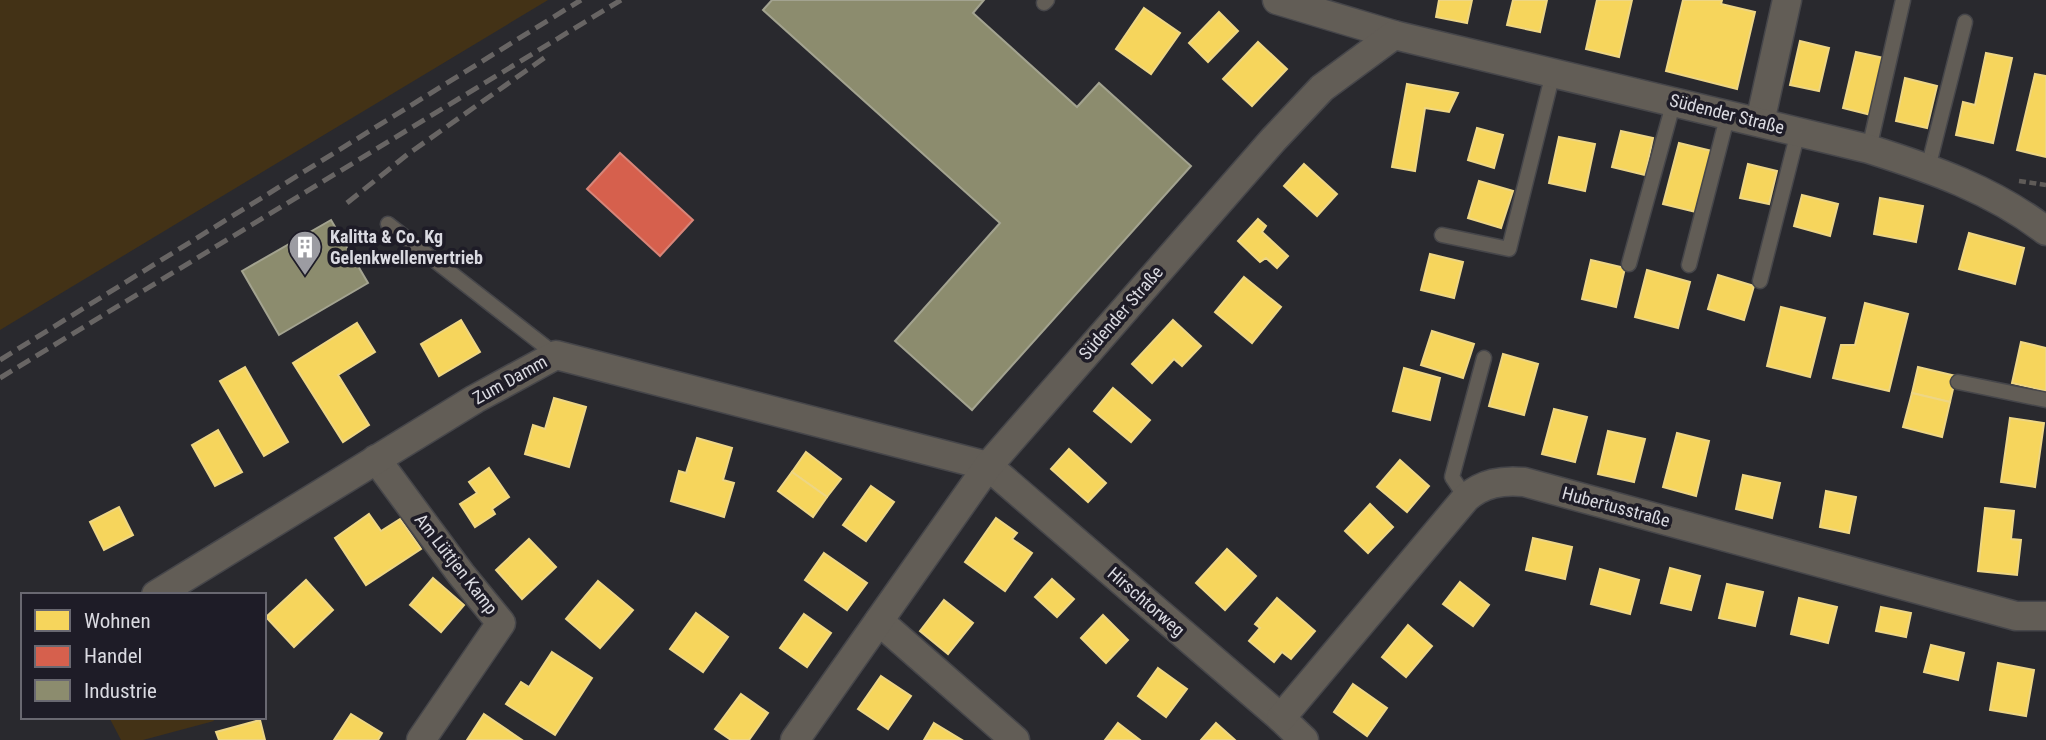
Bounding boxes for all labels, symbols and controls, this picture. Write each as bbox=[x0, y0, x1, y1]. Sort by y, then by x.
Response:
street label: Südender Straße bbox=[1668, 89, 1787, 138]
place label: Kalitta & Co. Kg Gelenkwellenvertrieb bbox=[330, 226, 483, 268]
building icon: Kalitta & Co. Kg Gelenkwellenvertrieb bbox=[286, 228, 324, 277]
street label: Südender Straße bbox=[1074, 261, 1167, 364]
street label: Zum Damm bbox=[469, 351, 551, 409]
street label: Hubertusstraße bbox=[1560, 482, 1672, 531]
street label: Am Lüttjen Kamp bbox=[411, 509, 502, 618]
street label: Hirschtorweg bbox=[1104, 563, 1189, 641]
legend bbox=[21, 593, 266, 719]
text: Wohnen bbox=[84, 609, 151, 633]
text: Handel bbox=[84, 644, 142, 668]
text: Industrie bbox=[84, 679, 157, 703]

